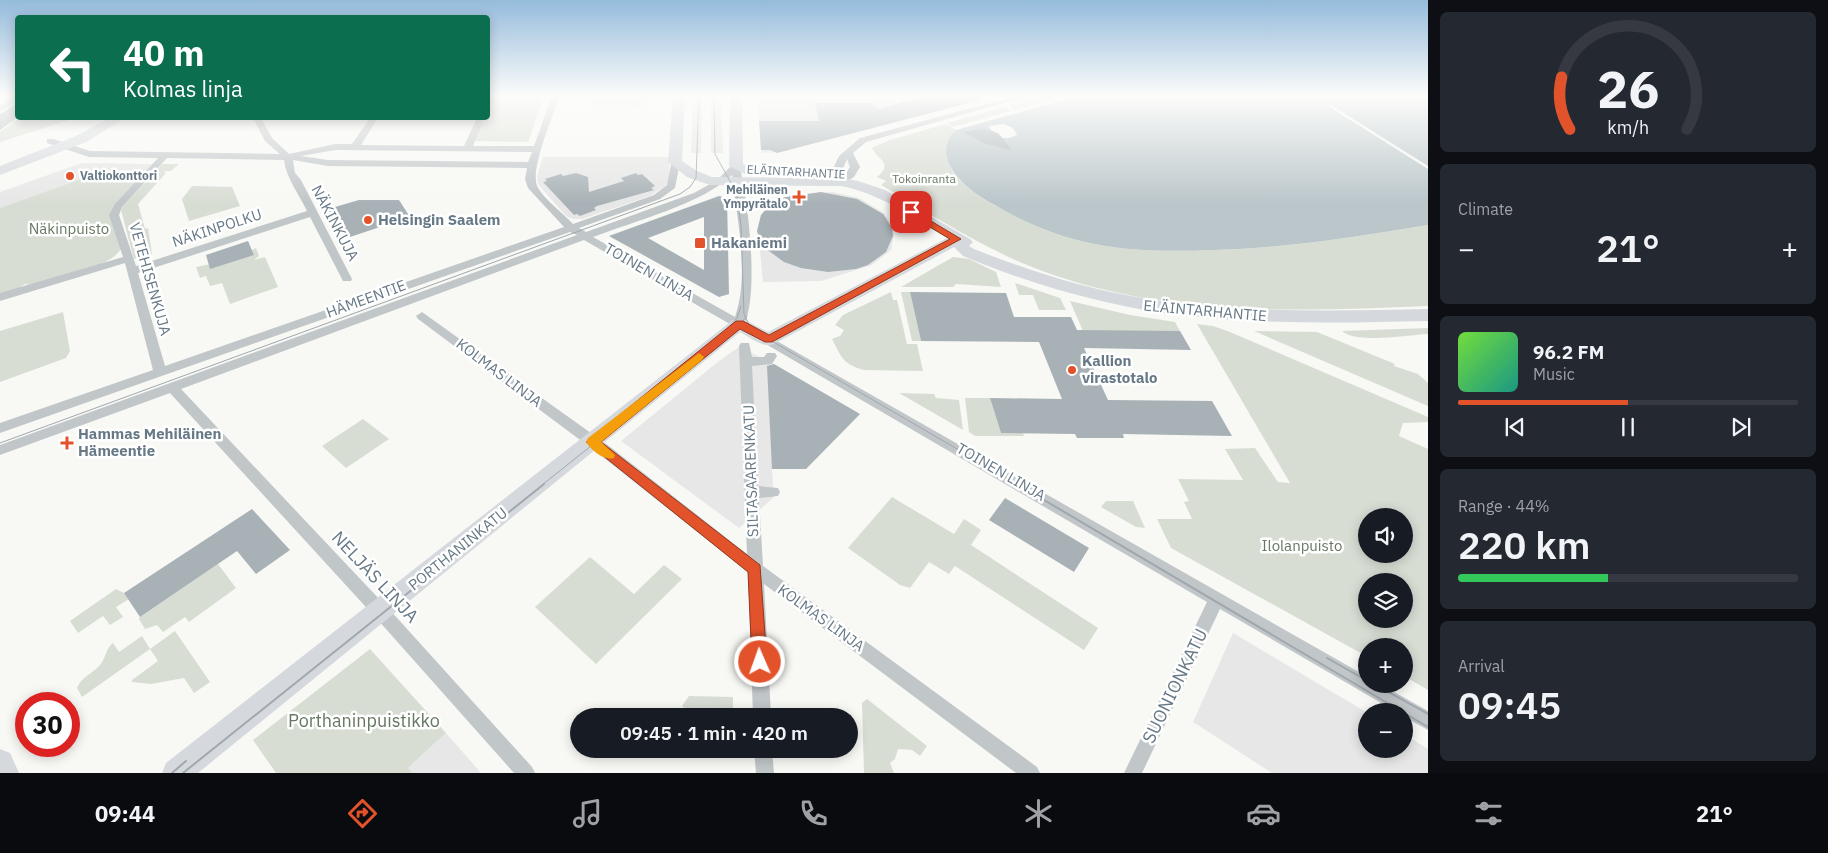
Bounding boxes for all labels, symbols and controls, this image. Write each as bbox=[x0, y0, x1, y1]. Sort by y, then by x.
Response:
text: 40 m bbox=[123, 30, 205, 76]
icon: left bbox=[40, 35, 105, 100]
text: 26 bbox=[1597, 55, 1659, 122]
text: Kolmas linja bbox=[123, 74, 243, 103]
text: km/h bbox=[1607, 116, 1649, 139]
street label: ELÄINTARHANTIE bbox=[746, 161, 846, 182]
place label: Valtiokonttori bbox=[80, 168, 157, 183]
marker: Valtiokonttori bbox=[64, 170, 76, 182]
park label: Tokoinranta bbox=[892, 171, 956, 186]
street label: NÄKINKUJA bbox=[308, 182, 363, 264]
place label: Mehiläinen Ympyrätalo bbox=[723, 182, 788, 211]
marker: Mehiläinen Ympyrätalo bbox=[792, 190, 806, 204]
pin bbox=[890, 191, 932, 233]
icon: arrive bbox=[897, 198, 925, 226]
text: Climate bbox=[1458, 199, 1513, 219]
street label: NÄKINPOLKU bbox=[170, 204, 264, 251]
place label: Helsingin Saalem bbox=[378, 210, 501, 229]
marker: Helsingin Saalem bbox=[362, 214, 374, 226]
park label: Näkinpuisto bbox=[29, 219, 109, 238]
street label: VETEHISENKUJA bbox=[125, 220, 176, 338]
text: 21° bbox=[1596, 223, 1660, 272]
text: − bbox=[1458, 230, 1475, 267]
text: + bbox=[1781, 230, 1798, 267]
place label: Hakaniemi bbox=[711, 233, 787, 252]
marker: Hakaniemi bbox=[693, 236, 707, 250]
street label: TOINEN LINJA bbox=[601, 238, 697, 305]
street label: HÄMEENTIE bbox=[323, 275, 408, 322]
street label: ELÄINTARHANTIE bbox=[1143, 296, 1267, 325]
street label: KOLMAS LINJA bbox=[453, 334, 546, 411]
text: 96.2 FM bbox=[1533, 340, 1604, 364]
place label: Kallion virastotalo bbox=[1082, 351, 1158, 387]
marker: Kallion virastotalo bbox=[1066, 364, 1078, 376]
text: Music bbox=[1533, 364, 1575, 384]
street label: SILTASAARENKATU bbox=[739, 405, 762, 538]
icon: previous bbox=[1501, 413, 1529, 441]
icon: pause bbox=[1614, 413, 1642, 441]
icon: next bbox=[1727, 413, 1755, 441]
place label: Hammas Mehiläinen Hämeentie bbox=[78, 424, 221, 460]
marker: Hammas Mehiläinen Hämeentie bbox=[60, 436, 74, 450]
street label: TOINEN LINJA bbox=[953, 438, 1049, 505]
text: Range · 44% bbox=[1458, 496, 1550, 516]
street label: PORTHANINKATU bbox=[404, 503, 511, 594]
map controls bbox=[1358, 508, 1413, 758]
button: sound bbox=[1358, 508, 1413, 563]
text: 220 km bbox=[1458, 520, 1590, 569]
street label: NELJÄS LINJA bbox=[327, 526, 424, 628]
park label: Ilolanpuisto bbox=[1262, 536, 1342, 555]
button: layers bbox=[1358, 573, 1413, 628]
street label: KOLMAS LINJA bbox=[774, 580, 869, 656]
street label: SUONIONKATU bbox=[1137, 625, 1212, 747]
position arrow bbox=[733, 635, 785, 687]
button: + bbox=[1358, 638, 1413, 693]
text: Arrival bbox=[1458, 656, 1505, 676]
text: 09:45 bbox=[1458, 680, 1561, 729]
speed limit sign: 30 bbox=[15, 692, 80, 757]
button: − bbox=[1358, 703, 1413, 758]
park label: Porthaninpuistikko bbox=[288, 709, 440, 732]
text: 09:45 · 1 min · 420 m bbox=[620, 721, 808, 745]
icon: directions bbox=[345, 796, 380, 831]
icon: music bbox=[570, 796, 605, 831]
icon: phone bbox=[796, 796, 831, 831]
icon: climate bbox=[1021, 796, 1056, 831]
icon: car bbox=[1246, 796, 1281, 831]
icon: filters bbox=[1471, 796, 1506, 831]
text: 09:44 bbox=[95, 799, 155, 828]
text: 21° bbox=[1696, 799, 1733, 828]

